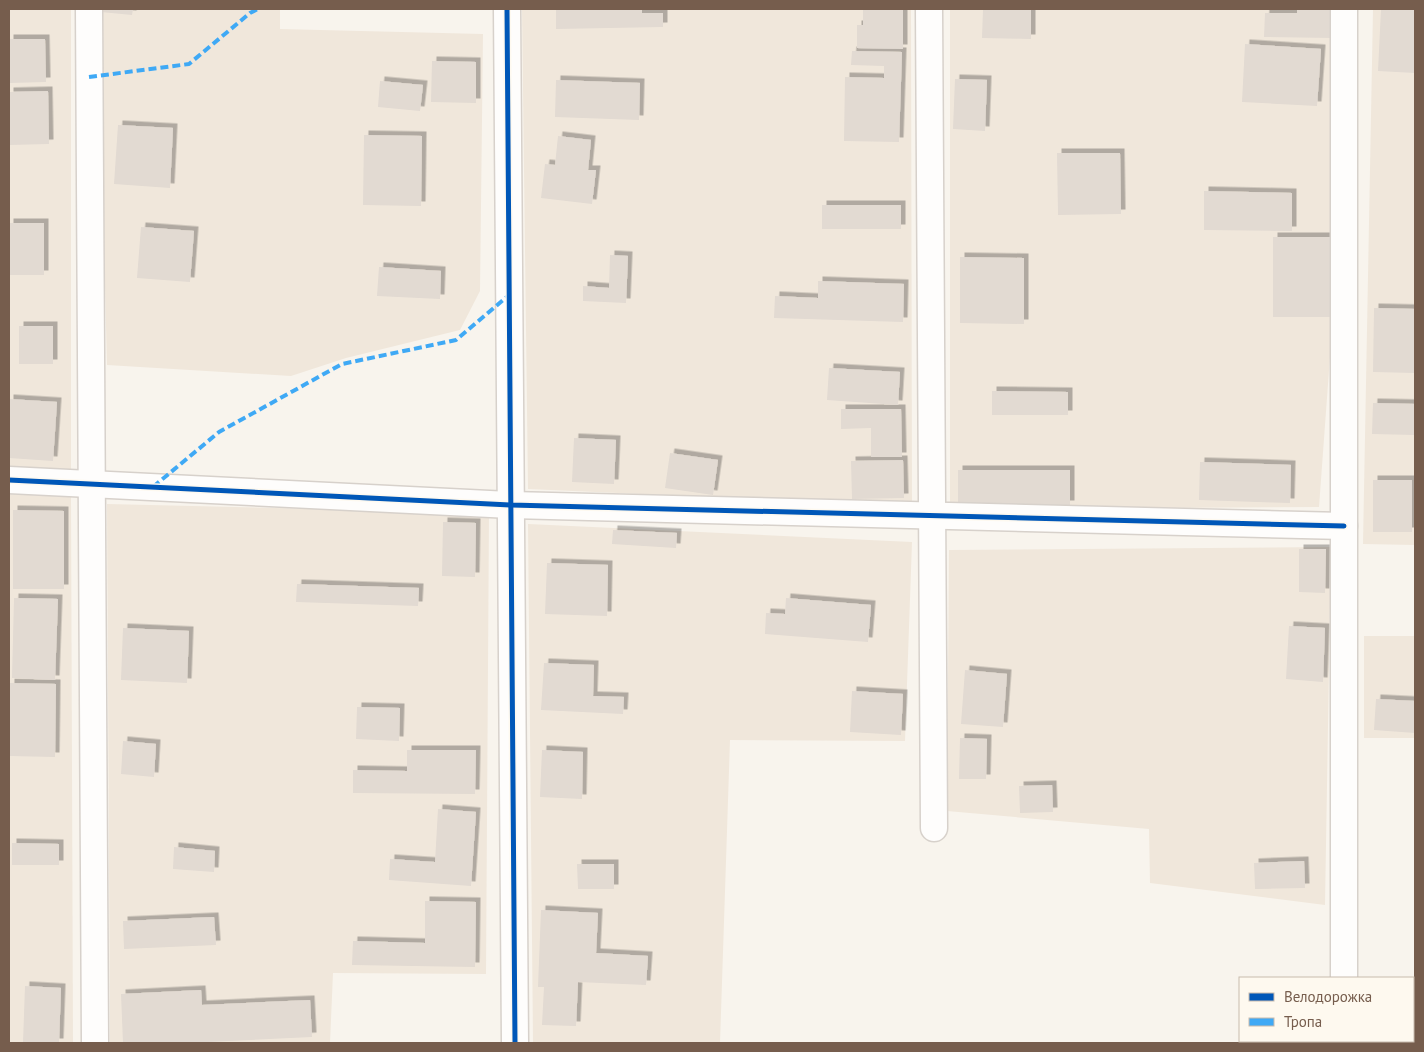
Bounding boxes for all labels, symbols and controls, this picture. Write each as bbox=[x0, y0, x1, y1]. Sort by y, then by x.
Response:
legend bbox=[1239, 977, 1414, 1042]
text: Велодорожка bbox=[1284, 987, 1372, 1006]
text: Тропа bbox=[1284, 1012, 1322, 1031]

